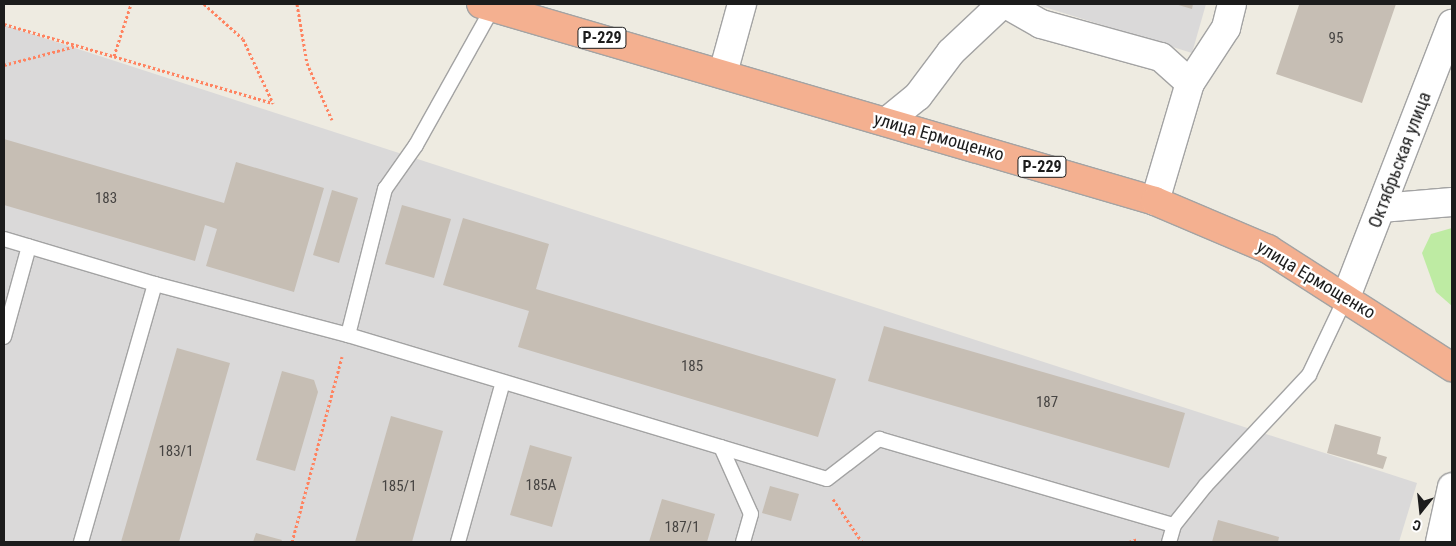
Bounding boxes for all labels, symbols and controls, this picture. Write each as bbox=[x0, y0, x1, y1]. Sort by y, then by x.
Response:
road number: Р-229 bbox=[577, 24, 627, 52]
house number: 95 bbox=[1329, 30, 1343, 48]
street label: Октябрьская улица bbox=[1364, 89, 1436, 231]
street label: улица Ермощенко bbox=[871, 108, 1007, 166]
road number: Р-229 bbox=[1017, 154, 1067, 180]
house number: 183 bbox=[95, 190, 117, 208]
street label: улица Ермощенко bbox=[1253, 236, 1379, 324]
house number: 185 bbox=[681, 358, 703, 376]
house number: 187 bbox=[1036, 394, 1058, 412]
house number: 183/1 bbox=[158, 443, 194, 461]
house number: 185А bbox=[526, 477, 556, 495]
house number: 185/1 bbox=[381, 478, 417, 496]
north arrow bbox=[1396, 486, 1446, 536]
text: С bbox=[1411, 517, 1423, 534]
house number: 187/1 bbox=[664, 519, 700, 537]

